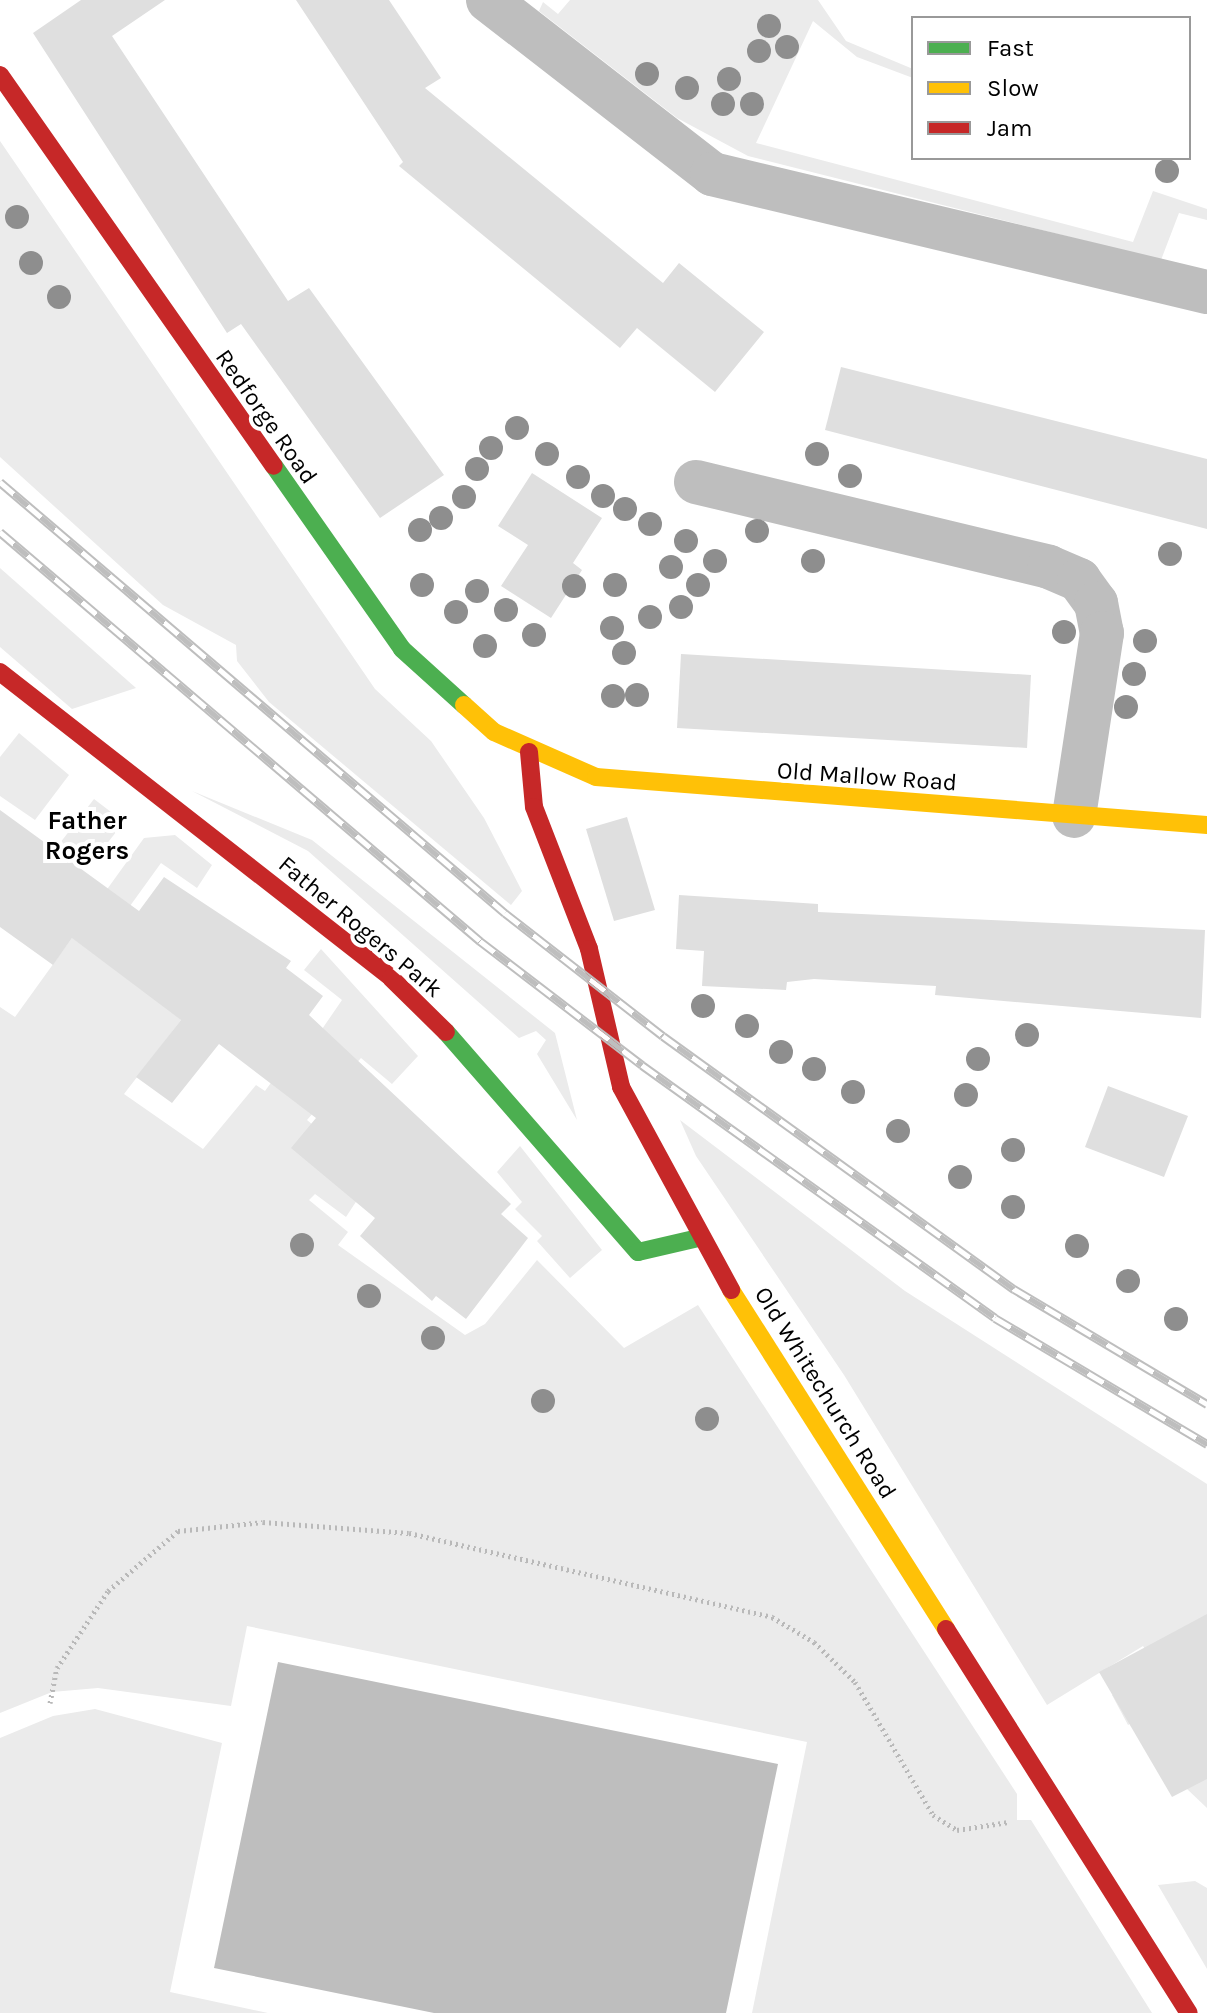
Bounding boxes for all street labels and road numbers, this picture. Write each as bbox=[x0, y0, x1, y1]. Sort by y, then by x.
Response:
street label: Redforge Road bbox=[209, 344, 323, 490]
street label: Old Mallow Road bbox=[776, 756, 958, 798]
street label: Father Rogers Park bbox=[272, 850, 448, 1004]
street label: Old Whitechurch Road bbox=[748, 1282, 902, 1504]

